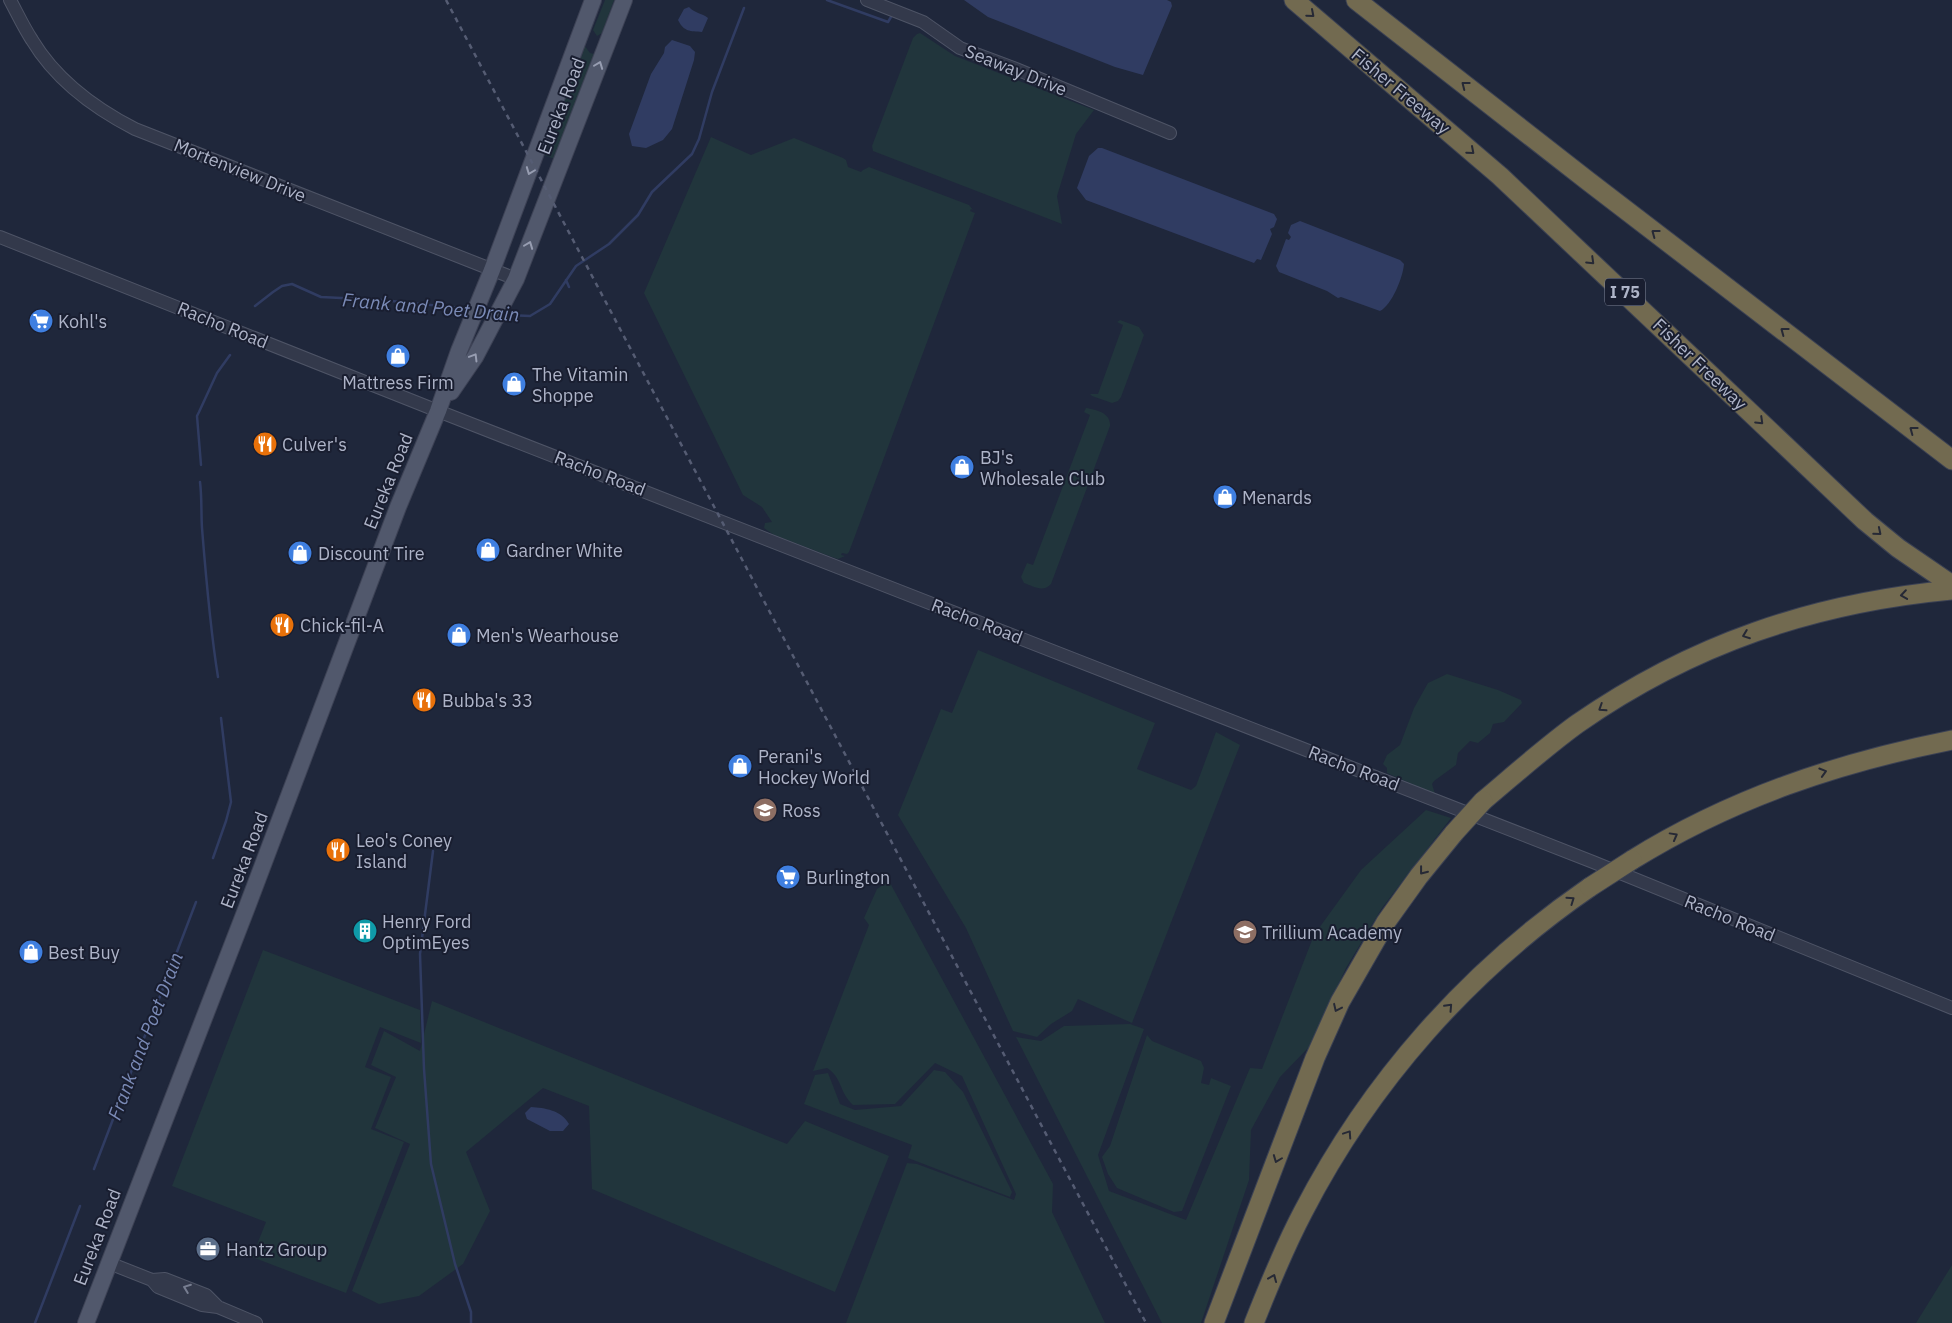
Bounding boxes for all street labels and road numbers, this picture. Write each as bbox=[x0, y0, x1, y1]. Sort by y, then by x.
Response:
street label: Seaway Drive bbox=[962, 39, 1071, 101]
street label: Fisher Freeway bbox=[1347, 43, 1455, 139]
street label: Eureka Road bbox=[532, 54, 590, 158]
street label: Mortenview Drive bbox=[171, 133, 310, 207]
road number: I 75 bbox=[1605, 278, 1645, 306]
street label: Racho Road bbox=[174, 296, 272, 354]
street label: Fisher Freeway bbox=[1648, 313, 1752, 415]
street label: Eureka Road bbox=[358, 430, 418, 532]
street label: Racho Road bbox=[551, 445, 649, 501]
street label: Racho Road bbox=[928, 593, 1026, 649]
street label: Racho Road bbox=[1305, 740, 1403, 796]
street label: Eureka Road bbox=[215, 808, 273, 912]
street label: Racho Road bbox=[1681, 889, 1779, 947]
street label: Eureka Road bbox=[68, 1185, 126, 1289]

